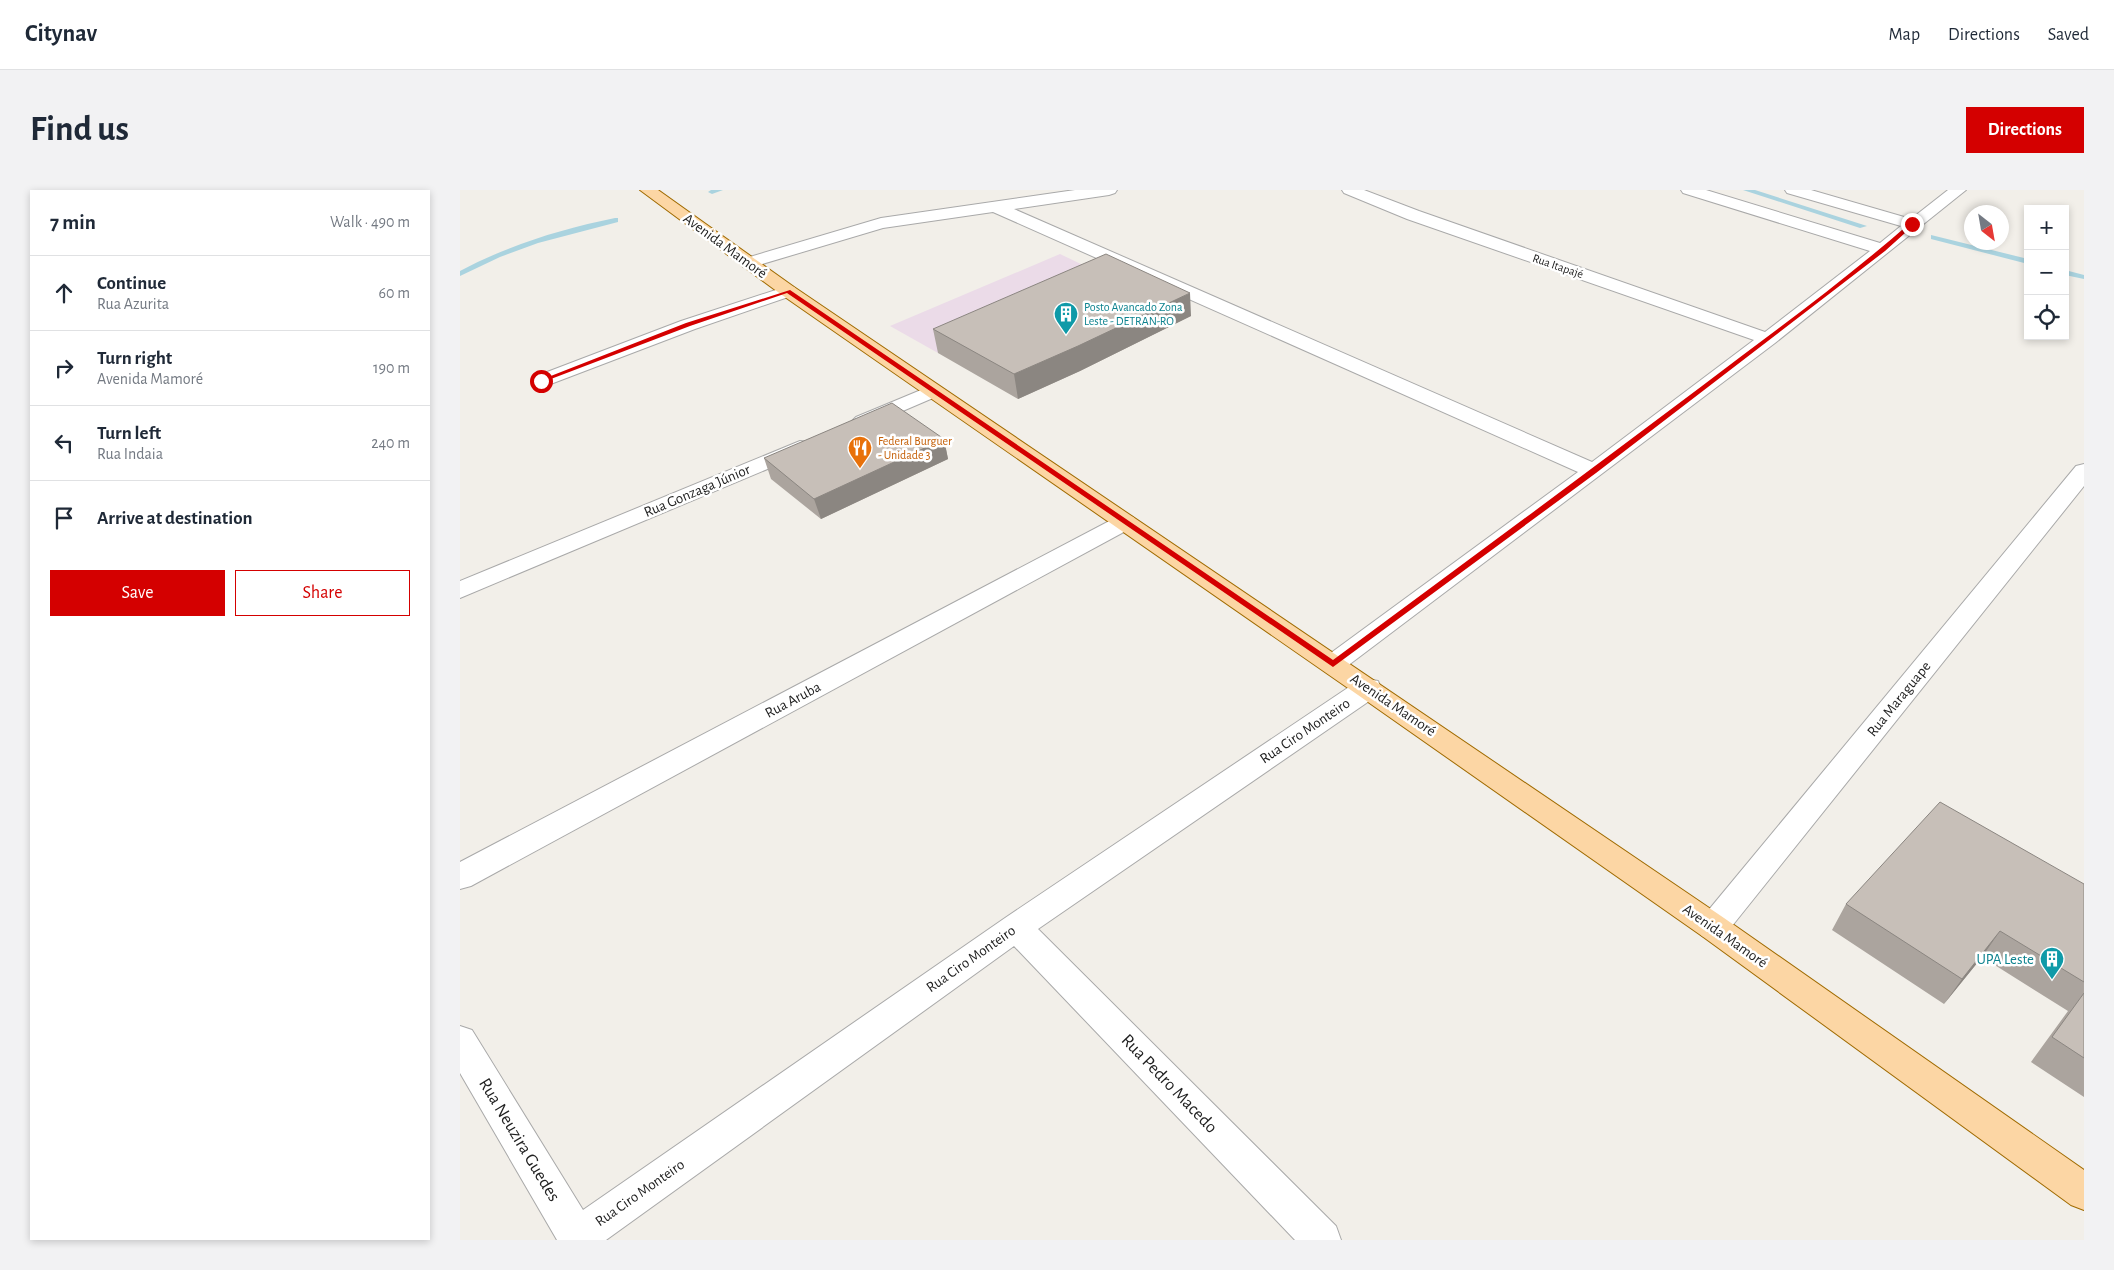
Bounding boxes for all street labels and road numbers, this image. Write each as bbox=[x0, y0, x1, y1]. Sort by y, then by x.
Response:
street label: Avenida Mamoré bbox=[680, 211, 770, 281]
street label: Rua Itapajé bbox=[1531, 252, 1585, 281]
street label: Rua Gonzaga Júnior bbox=[642, 462, 752, 520]
street label: Rua Maraguape bbox=[1864, 659, 1934, 739]
street label: Avenida Mamoré bbox=[1348, 671, 1438, 739]
street label: Rua Aruba bbox=[763, 679, 823, 721]
street label: Rua Ciro Monteiro bbox=[1257, 695, 1353, 767]
street label: Avenida Mamoré bbox=[1680, 901, 1770, 971]
street label: Rua Ciro Monteiro bbox=[924, 923, 1018, 995]
street label: Rua Pedro Macedo bbox=[1117, 1031, 1221, 1137]
street label: Rua Neuzira Guedes bbox=[475, 1075, 563, 1205]
street label: Rua Ciro Monteiro bbox=[593, 1157, 687, 1229]

